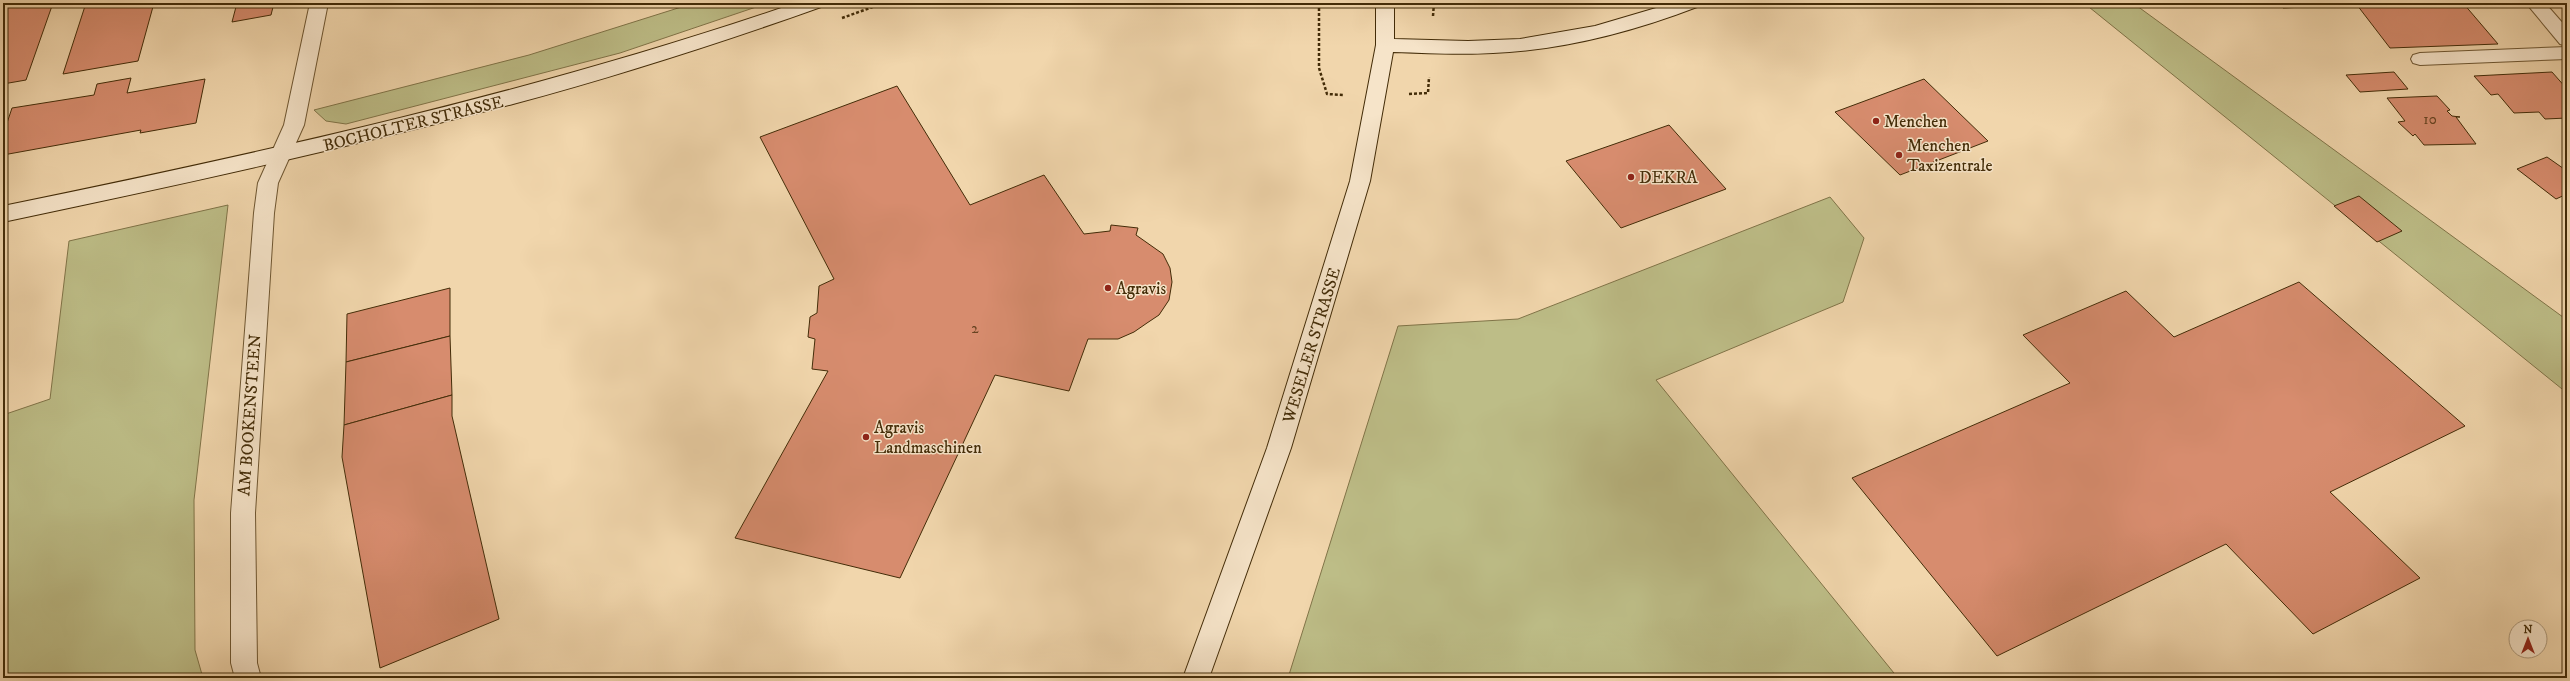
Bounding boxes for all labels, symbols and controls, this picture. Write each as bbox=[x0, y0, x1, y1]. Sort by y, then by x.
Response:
street label: BOCHOLTER STRASSE bbox=[321, 91, 506, 157]
house number: 10 bbox=[2423, 110, 2437, 129]
place label: Menchen bbox=[1884, 111, 1947, 133]
marker: Menchen bbox=[1871, 116, 1881, 126]
place label: Menchen Taxizentrale bbox=[1907, 135, 1993, 177]
marker: Menchen Taxizentrale bbox=[1894, 150, 1904, 160]
place label: DEKRA bbox=[1639, 167, 1698, 189]
marker: DEKRA bbox=[1626, 172, 1636, 182]
street label: WESELER STRASSE bbox=[1278, 265, 1346, 427]
place label: Agravis bbox=[1116, 278, 1166, 300]
marker: Agravis bbox=[1103, 283, 1113, 293]
house number: 2 bbox=[971, 319, 979, 338]
street label: AM BOOKENSTEEN bbox=[233, 333, 267, 497]
place label: Agravis Landmaschinen bbox=[874, 417, 982, 459]
marker: Agravis Landmaschinen bbox=[861, 432, 871, 442]
north arrow bbox=[2508, 619, 2548, 659]
text: N bbox=[2523, 623, 2533, 637]

